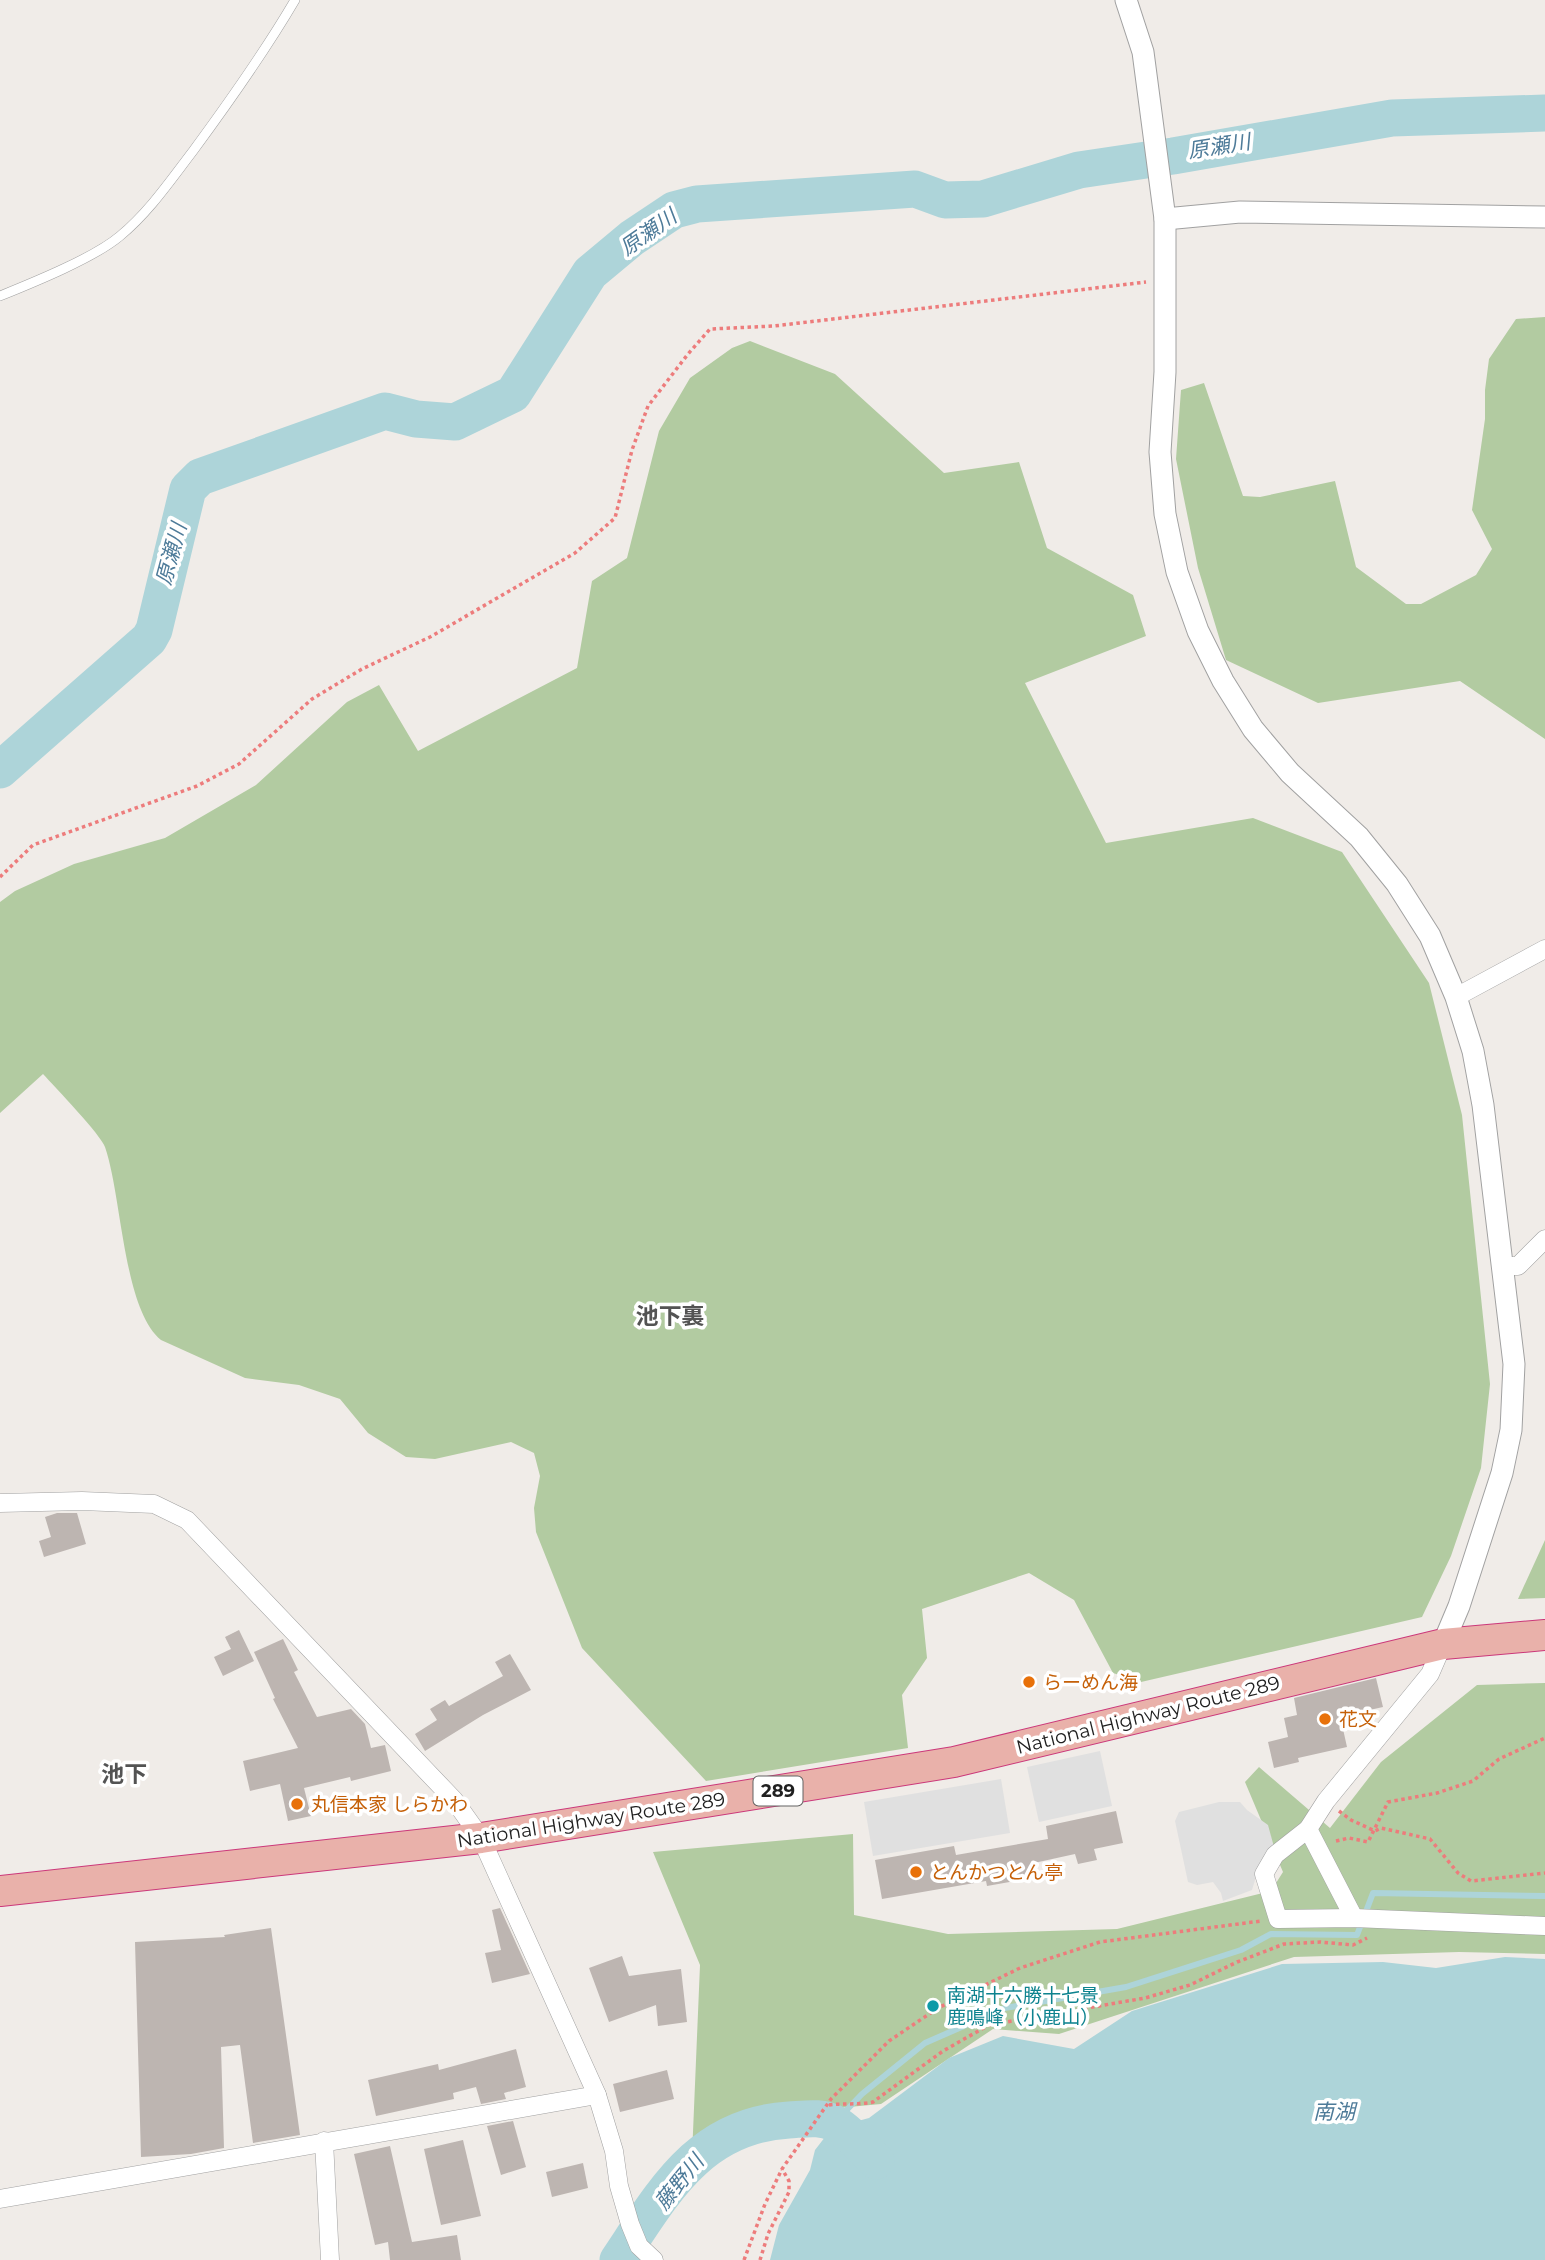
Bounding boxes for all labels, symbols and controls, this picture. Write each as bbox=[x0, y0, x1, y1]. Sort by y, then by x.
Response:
water label: 原瀬川 bbox=[1186, 128, 1254, 163]
water label: 原瀬川 bbox=[615, 203, 683, 260]
water label: 原瀬川 bbox=[151, 518, 192, 588]
district label: 池下裏 bbox=[636, 1302, 705, 1330]
street label: National Highway Route 289 bbox=[1014, 1671, 1282, 1759]
place label: らーめん海 bbox=[1043, 1671, 1138, 1694]
marker: らーめん海 bbox=[1021, 1674, 1037, 1690]
place label: 花文 bbox=[1339, 1708, 1377, 1731]
marker: 花文 bbox=[1317, 1711, 1333, 1727]
district label: 池下 bbox=[101, 1760, 147, 1788]
road number: 289 bbox=[754, 1776, 802, 1806]
street label: National Highway Route 289 bbox=[455, 1787, 727, 1853]
place label: 丸信本家 しらかわ bbox=[311, 1793, 468, 1816]
marker: 丸信本家 しらかわ bbox=[289, 1796, 305, 1812]
place label: とんかつとん亭 bbox=[930, 1861, 1063, 1884]
marker: とんかつとん亭 bbox=[908, 1864, 924, 1880]
place label: 南湖十六勝十七景 鹿鳴峰（小鹿山） bbox=[947, 1984, 1099, 2029]
marker: 南湖十六勝十七景 鹿鳴峰（小鹿山） bbox=[925, 1998, 941, 2014]
water label: 南湖 bbox=[1313, 2099, 1358, 2124]
water label: 藤野川 bbox=[649, 2148, 710, 2214]

